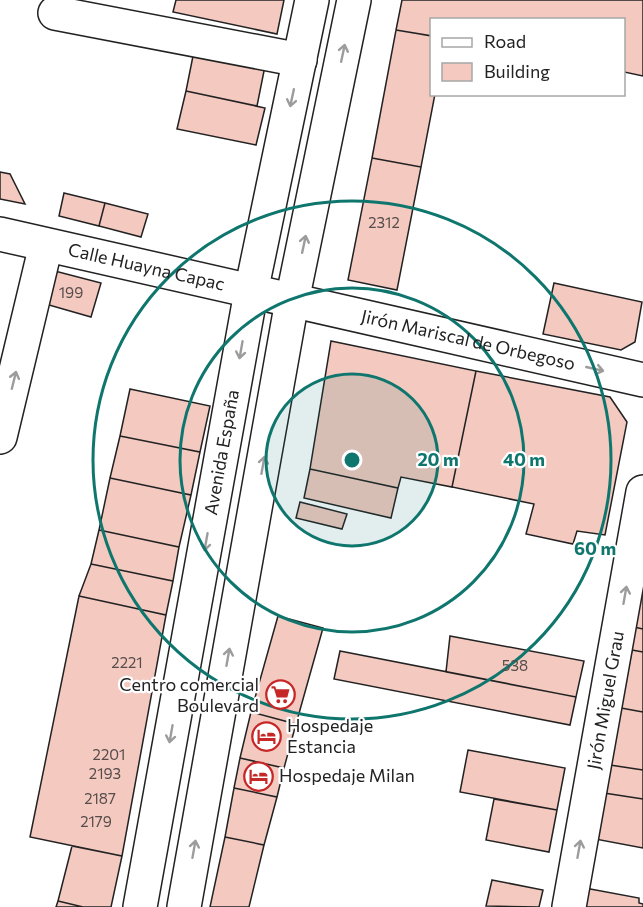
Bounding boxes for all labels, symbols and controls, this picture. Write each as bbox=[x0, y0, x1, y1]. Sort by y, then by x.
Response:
legend bbox=[430, 18, 625, 96]
text: Road bbox=[484, 30, 526, 52]
one-way arrow bbox=[338, 44, 349, 63]
text: Building bbox=[484, 60, 550, 82]
one-way arrow bbox=[286, 88, 297, 108]
house number: 2312 bbox=[368, 213, 400, 231]
one-way arrow bbox=[298, 235, 310, 254]
street label: Calle Huayna Capac bbox=[66, 238, 227, 295]
house number: 199 bbox=[59, 283, 83, 301]
street label: Jirón Mariscal de Orbegoso bbox=[359, 304, 577, 374]
one-way arrow bbox=[235, 339, 246, 359]
one-way arrow bbox=[585, 364, 604, 376]
one-way arrow bbox=[8, 370, 20, 389]
street label: Avenida España bbox=[199, 388, 243, 517]
text: 20 m bbox=[417, 448, 459, 470]
text: 40 m bbox=[503, 448, 545, 470]
centre of rings bbox=[342, 450, 362, 470]
one-way arrow bbox=[257, 456, 268, 476]
one-way arrow bbox=[200, 531, 211, 551]
text: 60 m bbox=[574, 537, 616, 559]
one-way arrow bbox=[619, 586, 630, 606]
street label: Jirón Miguel Grau bbox=[582, 629, 628, 771]
one-way arrow bbox=[223, 648, 234, 668]
house number: 2221 bbox=[111, 653, 143, 671]
house number: 538 bbox=[502, 656, 528, 674]
place label: Centro comercial Boulevard bbox=[119, 673, 259, 716]
supermarket icon: Centro comercial Boulevard bbox=[264, 679, 296, 711]
place label: Hospedaje Estancia bbox=[287, 714, 373, 757]
hotel icon: Hospedaje Estancia bbox=[250, 720, 282, 752]
one-way arrow bbox=[166, 723, 177, 743]
house number: 2201 bbox=[93, 745, 125, 763]
hotel icon: Hospedaje Milan bbox=[242, 760, 274, 792]
house number: 2193 bbox=[89, 764, 121, 782]
place label: Hospedaje Milan bbox=[279, 764, 415, 786]
house number: 2187 bbox=[84, 789, 116, 807]
house number: 2179 bbox=[80, 812, 112, 830]
one-way arrow bbox=[189, 840, 200, 860]
one-way arrow bbox=[574, 840, 585, 860]

